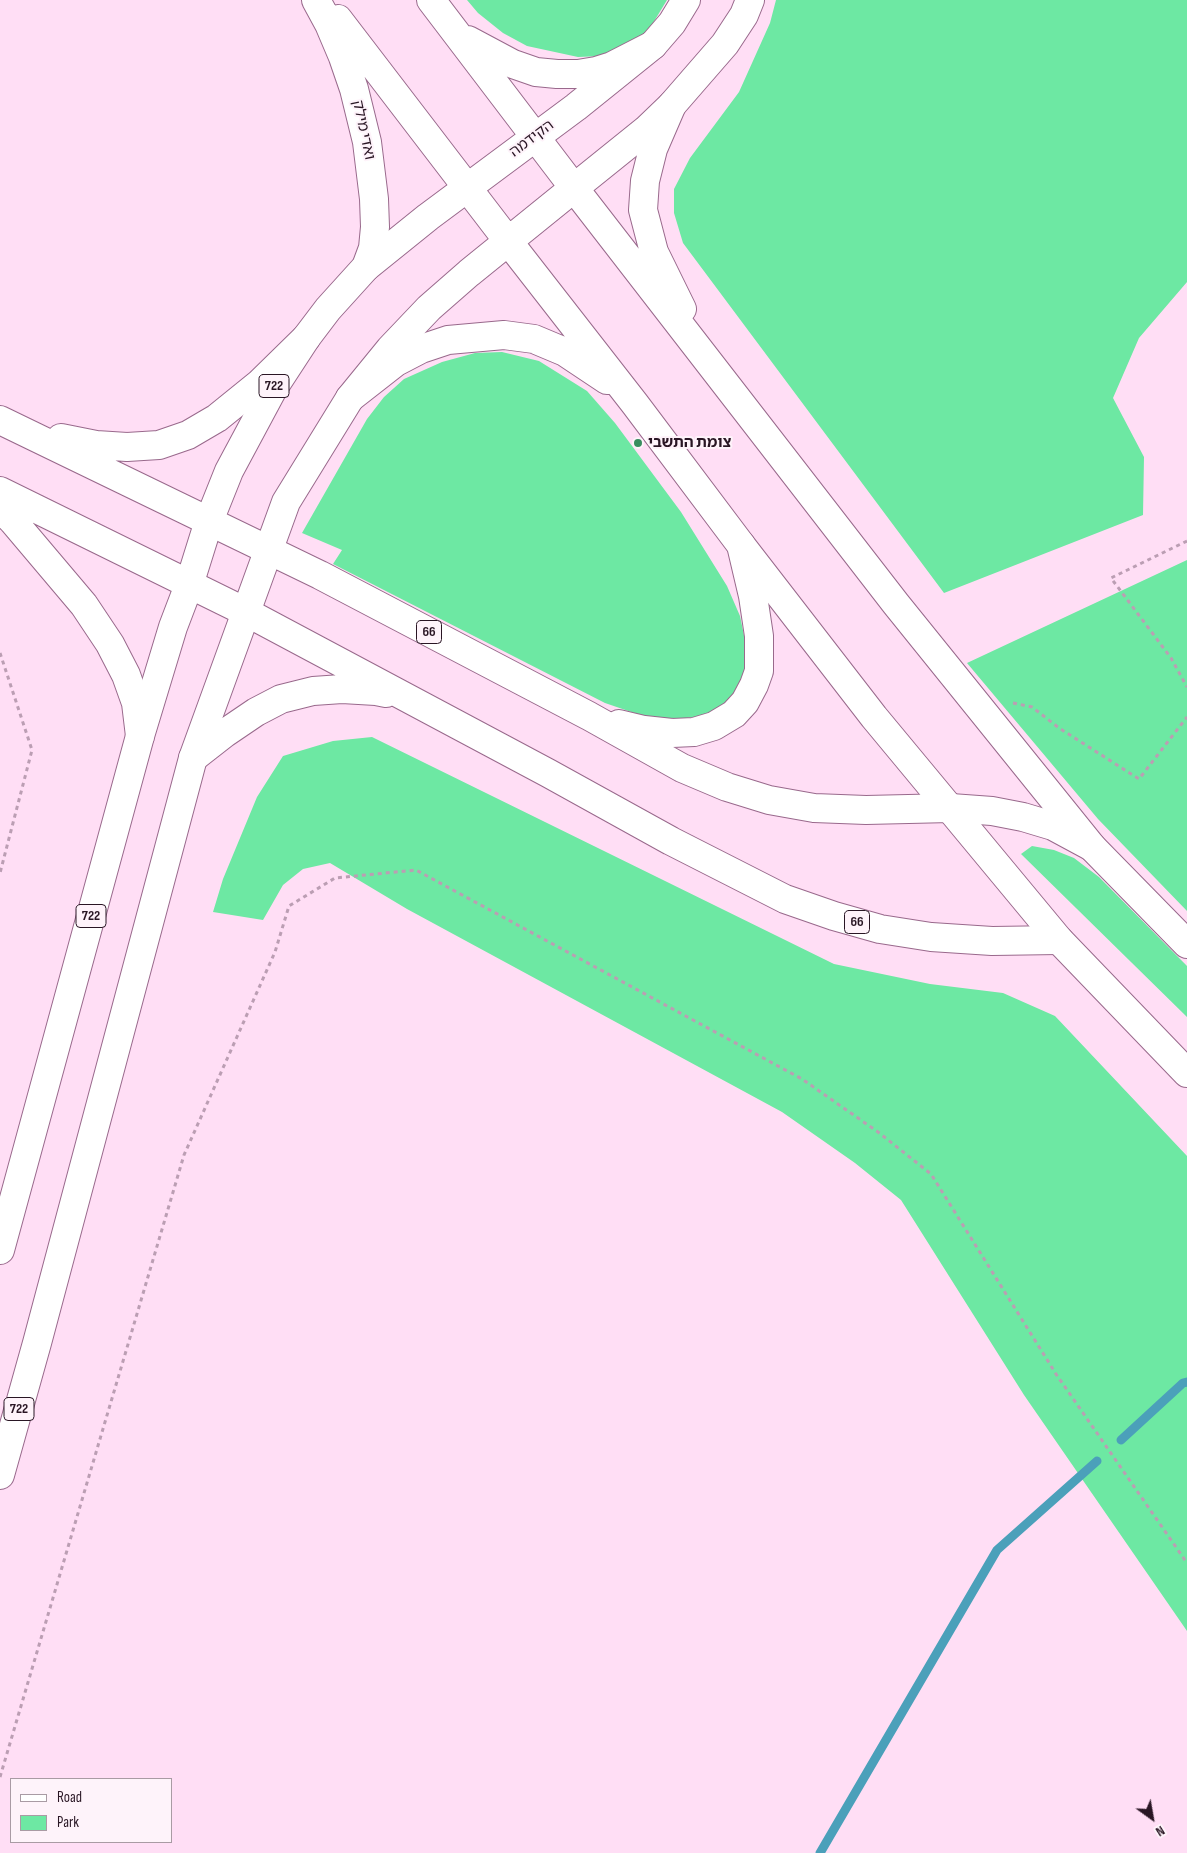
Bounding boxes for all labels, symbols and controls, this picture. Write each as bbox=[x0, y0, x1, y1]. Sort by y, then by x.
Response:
street label: ואדי מילק bbox=[348, 99, 378, 161]
street label: הקידמה bbox=[506, 117, 558, 161]
road number: 722 bbox=[259, 374, 289, 398]
place label: צומת התשבי bbox=[648, 434, 731, 452]
marker: צומת התשבי bbox=[632, 437, 644, 449]
road number: 66 bbox=[416, 620, 442, 644]
road number: 722 bbox=[76, 904, 106, 928]
road number: 66 bbox=[844, 910, 870, 934]
road number: 722 bbox=[4, 1398, 34, 1420]
legend bbox=[10, 1778, 172, 1843]
text: Road bbox=[57, 1788, 82, 1807]
north arrow bbox=[1127, 1793, 1177, 1843]
text: Park bbox=[57, 1813, 79, 1832]
text: N bbox=[1153, 1822, 1168, 1840]

